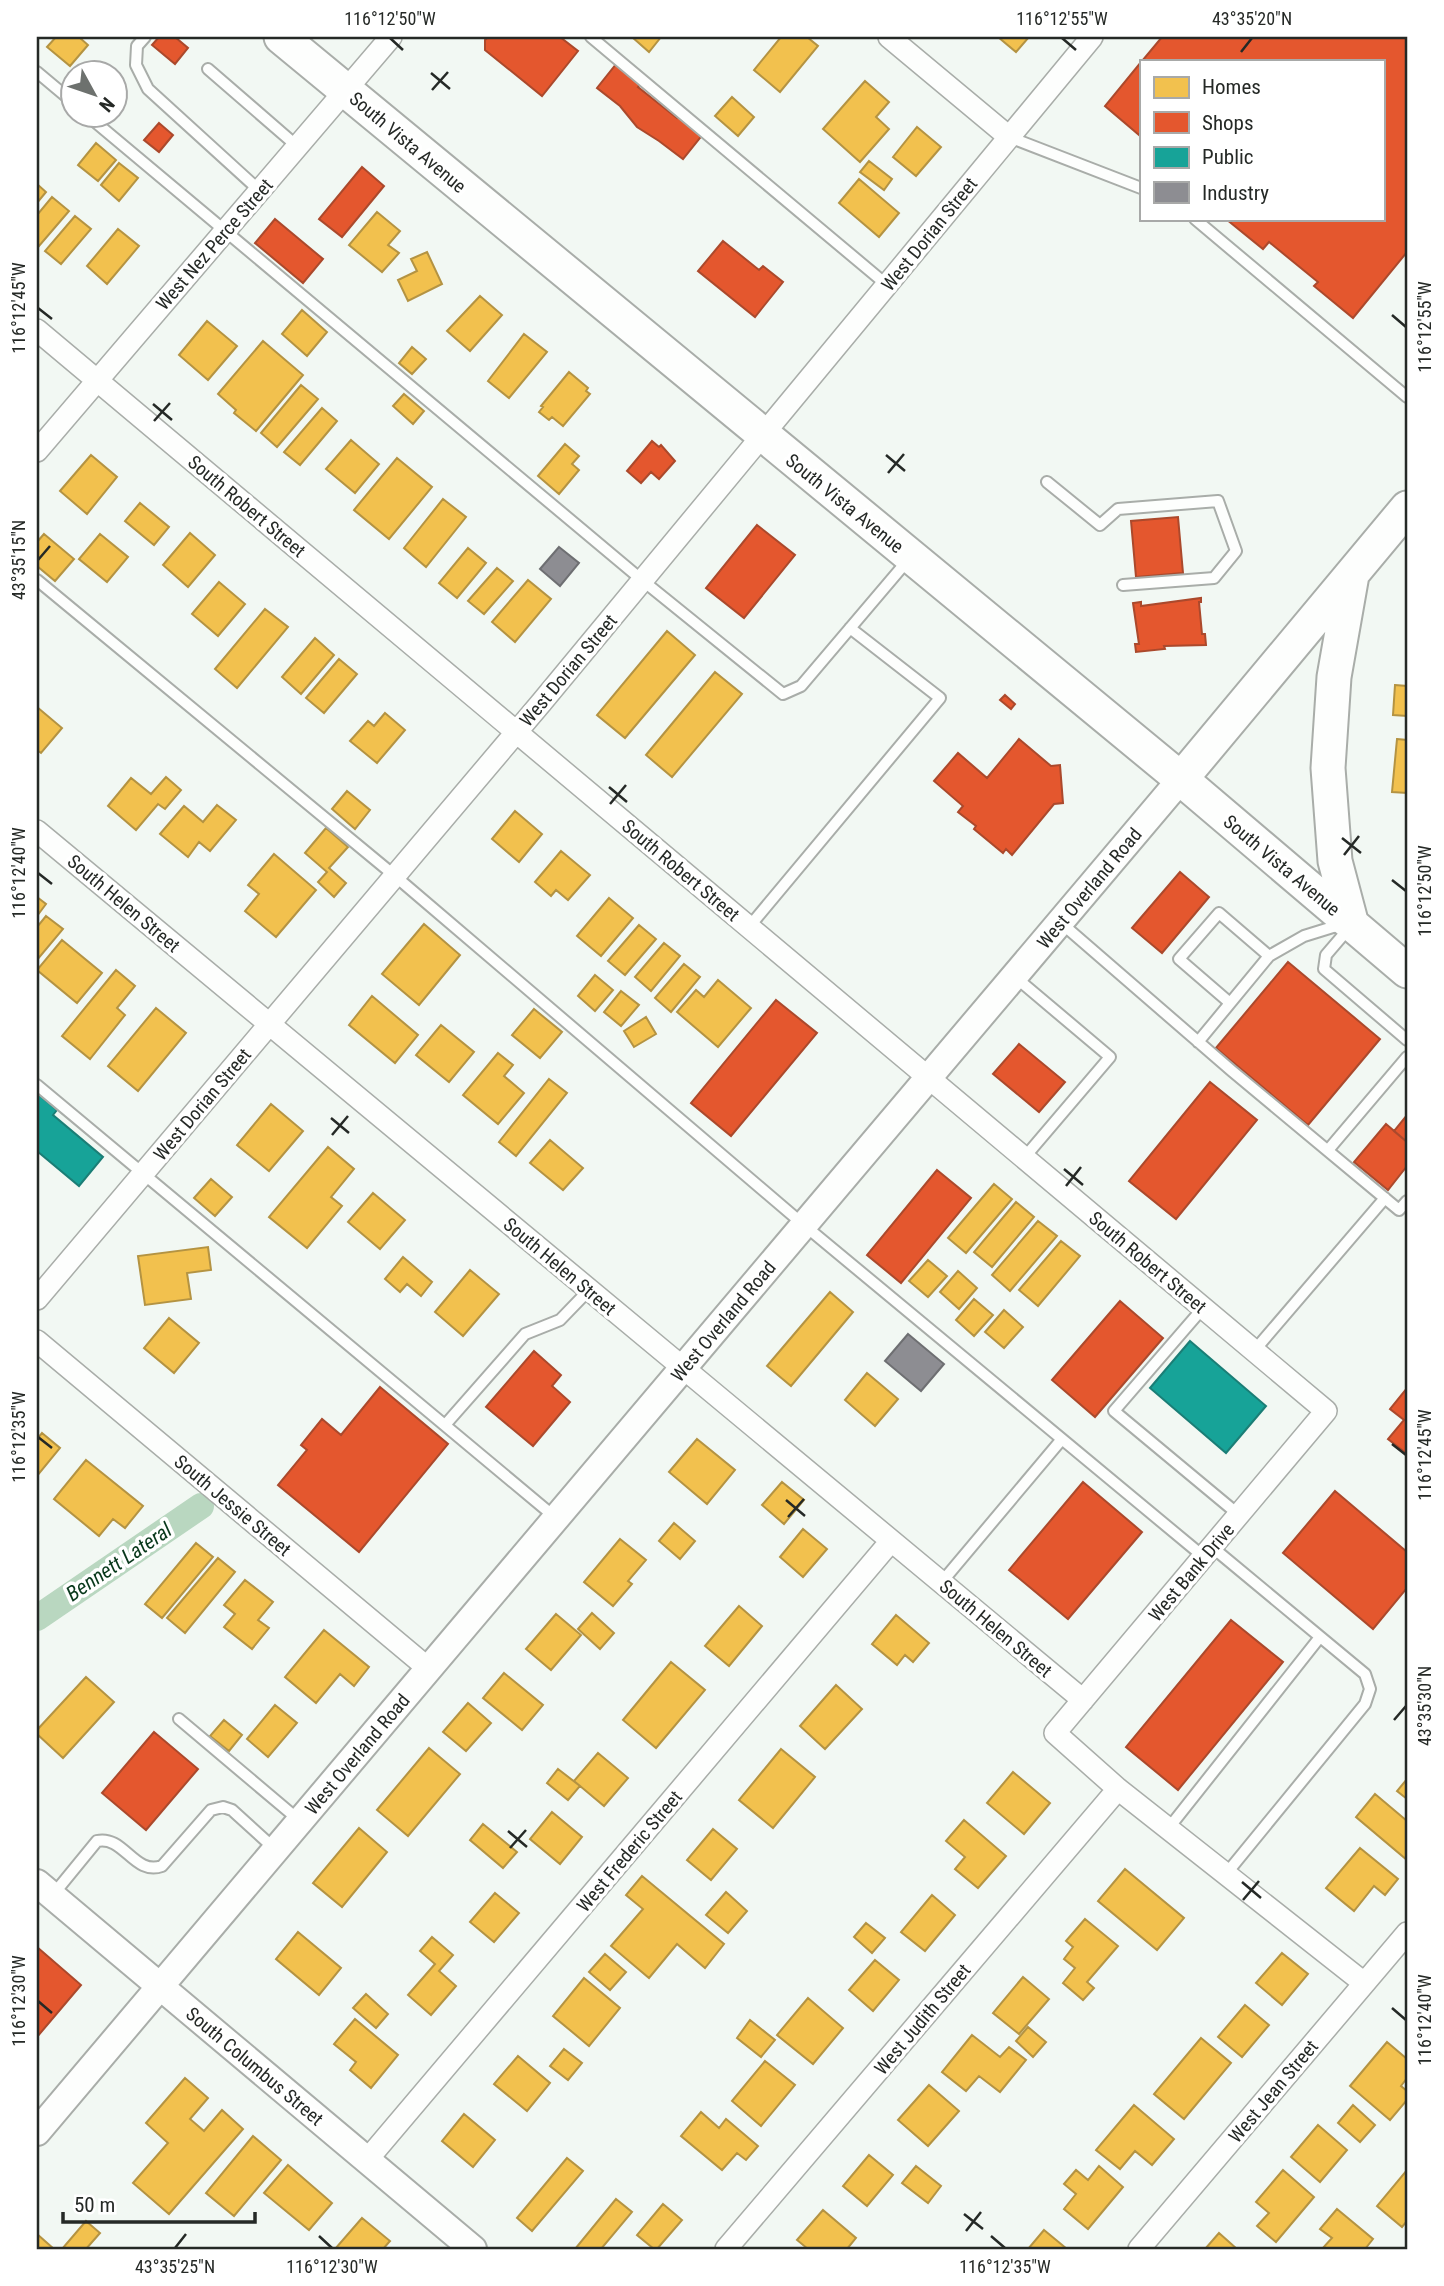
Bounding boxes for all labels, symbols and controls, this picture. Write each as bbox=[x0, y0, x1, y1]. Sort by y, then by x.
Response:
text: 116°12'50"W bbox=[344, 8, 436, 29]
text: 116°12'55"W bbox=[1016, 8, 1108, 29]
text: 43°35'20"N bbox=[1212, 8, 1292, 29]
north arrow bbox=[60, 60, 130, 130]
legend bbox=[1140, 60, 1384, 220]
text: Homes bbox=[1202, 75, 1261, 99]
street label: South Vista Avenue bbox=[345, 87, 471, 198]
text: N bbox=[94, 93, 119, 116]
text: Shops bbox=[1202, 111, 1254, 135]
text: Public bbox=[1202, 145, 1254, 169]
street label: West Dorian Street bbox=[877, 173, 982, 296]
street label: West Nez Perce Street bbox=[151, 174, 278, 315]
text: Industry bbox=[1202, 181, 1269, 205]
text: 116°12'45"W bbox=[8, 262, 29, 354]
text: 116°12'55"W bbox=[1414, 281, 1435, 373]
street label: South Vista Avenue bbox=[781, 449, 908, 558]
street label: South Robert Street bbox=[183, 451, 310, 562]
text: 43°35'15"N bbox=[8, 520, 29, 600]
street label: West Dorian Street bbox=[515, 610, 622, 731]
street label: South Vista Avenue bbox=[1219, 810, 1345, 921]
street label: South Robert Street bbox=[617, 815, 744, 926]
street label: West Overland Road bbox=[1032, 823, 1147, 953]
text: 116°12'40"W bbox=[8, 827, 29, 919]
text: 116°12'50"W bbox=[1414, 845, 1435, 937]
street label: South Helen Street bbox=[63, 850, 185, 957]
street label: West Dorian Street bbox=[149, 1044, 256, 1165]
street label: South Robert Street bbox=[1084, 1207, 1211, 1318]
street label: South Helen Street bbox=[499, 1213, 621, 1320]
street label: West Overland Road bbox=[666, 1256, 781, 1386]
text: 116°12'35"W bbox=[8, 1391, 29, 1483]
text: 116°12'45"W bbox=[1414, 1409, 1435, 1501]
street label: South Jessie Street bbox=[170, 1450, 296, 1561]
water label: Bennett Lateral bbox=[62, 1518, 177, 1606]
street label: West Bank Drive bbox=[1144, 1518, 1239, 1626]
street label: South Helen Street bbox=[935, 1575, 1057, 1682]
text: 43°35'30"N bbox=[1414, 1666, 1435, 1746]
street label: West Overland Road bbox=[300, 1689, 415, 1819]
street label: West Frederic Street bbox=[572, 1786, 687, 1917]
text: 116°12'30"W bbox=[8, 1955, 29, 2047]
street label: West Judith Street bbox=[869, 1959, 975, 2079]
text: 116°12'40"W bbox=[1414, 1974, 1435, 2066]
street label: South Columbus Street bbox=[181, 2002, 328, 2130]
street label: West Jean Street bbox=[1224, 2035, 1323, 2147]
scale bar bbox=[63, 2181, 256, 2225]
text: 50 m bbox=[74, 2193, 115, 2217]
text: 43°35'25"N bbox=[135, 2256, 215, 2277]
text: 116°12'30"W bbox=[286, 2256, 378, 2277]
text: 116°12'35"W bbox=[959, 2256, 1051, 2277]

